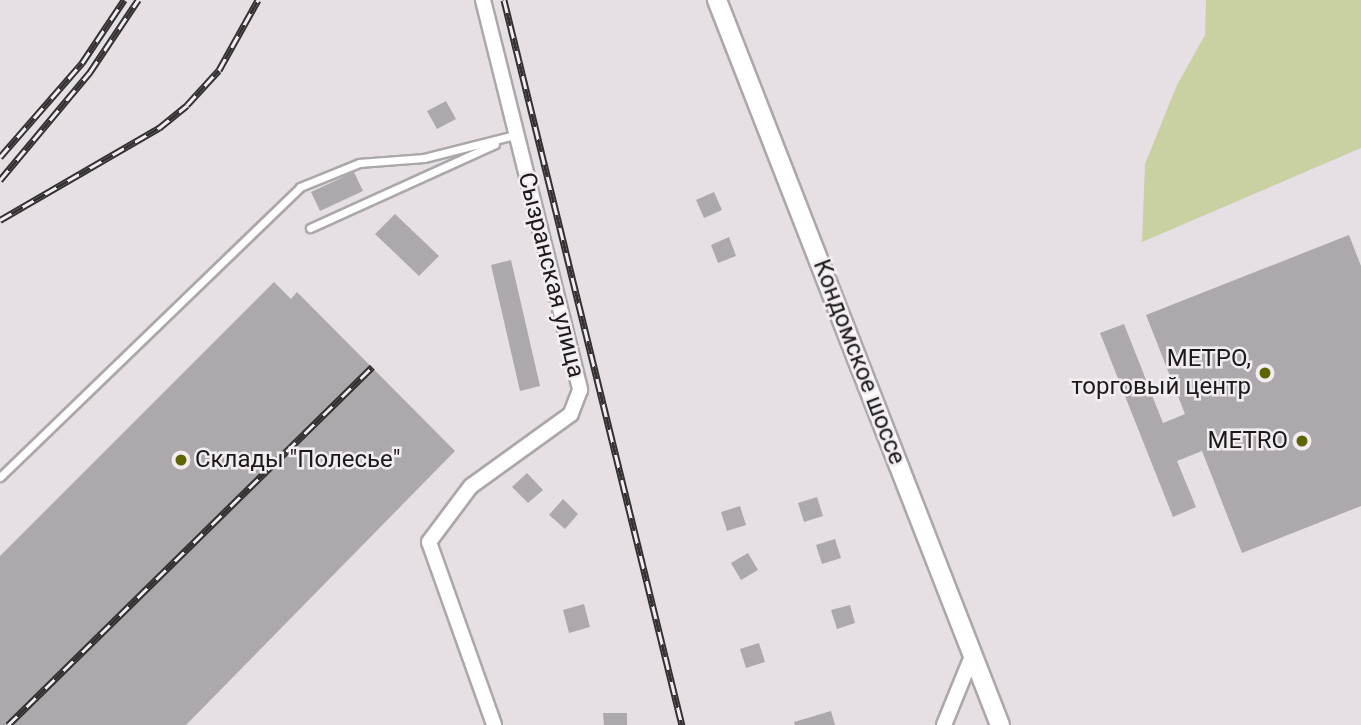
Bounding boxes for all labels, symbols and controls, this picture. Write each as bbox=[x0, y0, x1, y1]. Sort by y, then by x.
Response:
street label: Сызранская улица bbox=[512, 169, 590, 381]
street label: Кондомское шоссе bbox=[807, 255, 911, 469]
place label: МЕТРО, торговый центр bbox=[1071, 345, 1251, 401]
marker: МЕТРО, торговый центр bbox=[1257, 365, 1273, 381]
place label: METRO bbox=[1208, 427, 1288, 455]
marker: METRO bbox=[1294, 433, 1310, 449]
place label: Склады "Полесье" bbox=[195, 446, 400, 474]
marker: Склады "Полесье" bbox=[173, 452, 189, 468]

